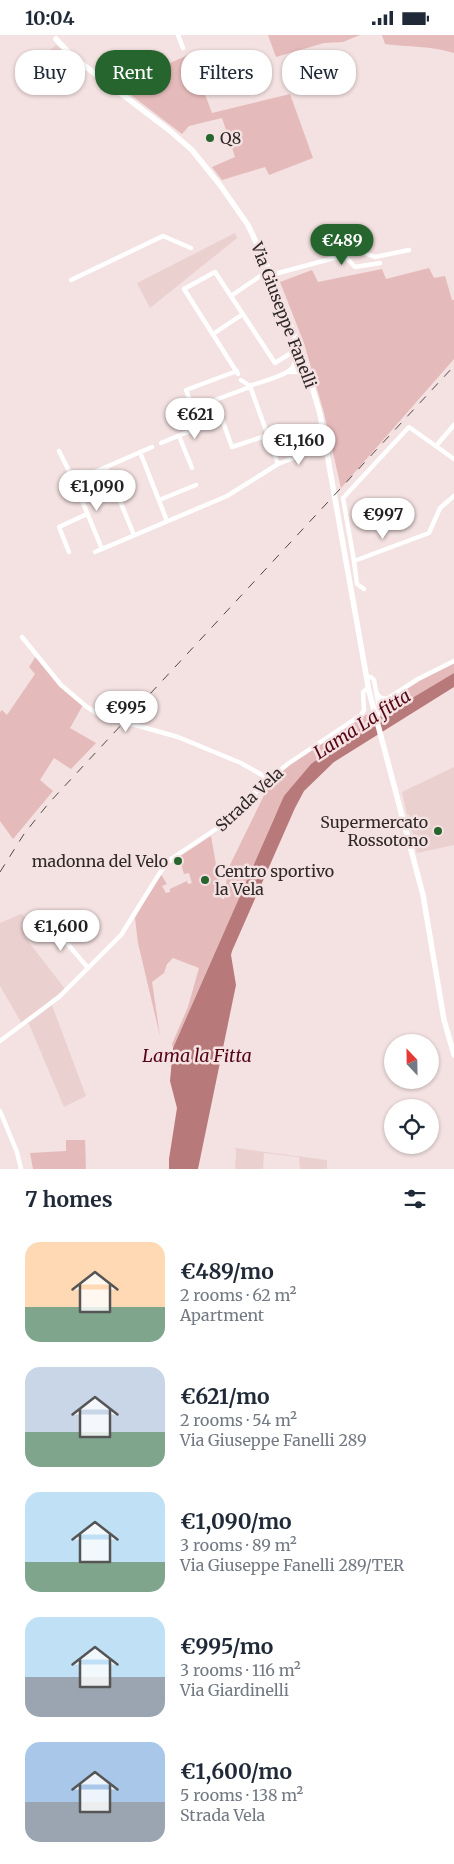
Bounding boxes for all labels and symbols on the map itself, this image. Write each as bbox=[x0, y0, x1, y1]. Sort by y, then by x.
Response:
place label: Q8 bbox=[220, 128, 241, 148]
marker: Q8 bbox=[204, 132, 216, 144]
pin: €489 bbox=[312, 223, 372, 266]
street label: Via Giuseppe Fanelli bbox=[247, 238, 321, 391]
pin: €621 bbox=[165, 397, 225, 440]
pin: €1,160 bbox=[258, 423, 340, 466]
pin: €1,090 bbox=[56, 469, 138, 512]
pin: €997 bbox=[353, 497, 413, 540]
water label: Lama La fitta bbox=[309, 684, 415, 764]
pin: €995 bbox=[96, 691, 156, 733]
street label: Strada Vela bbox=[211, 762, 287, 835]
place label: Supermercato Rossotono bbox=[320, 812, 428, 850]
marker: Supermercato Rossotono bbox=[432, 825, 444, 837]
place label: madonna del Velo bbox=[32, 851, 168, 871]
marker: madonna del Velo bbox=[172, 855, 184, 867]
place label: Centro sportivo la Vela bbox=[215, 861, 334, 899]
marker: Centro sportivo la Vela bbox=[199, 874, 211, 886]
pin: €1,600 bbox=[20, 909, 102, 952]
north arrow bbox=[384, 1034, 439, 1089]
water label: Lama la Fitta bbox=[142, 1044, 252, 1067]

